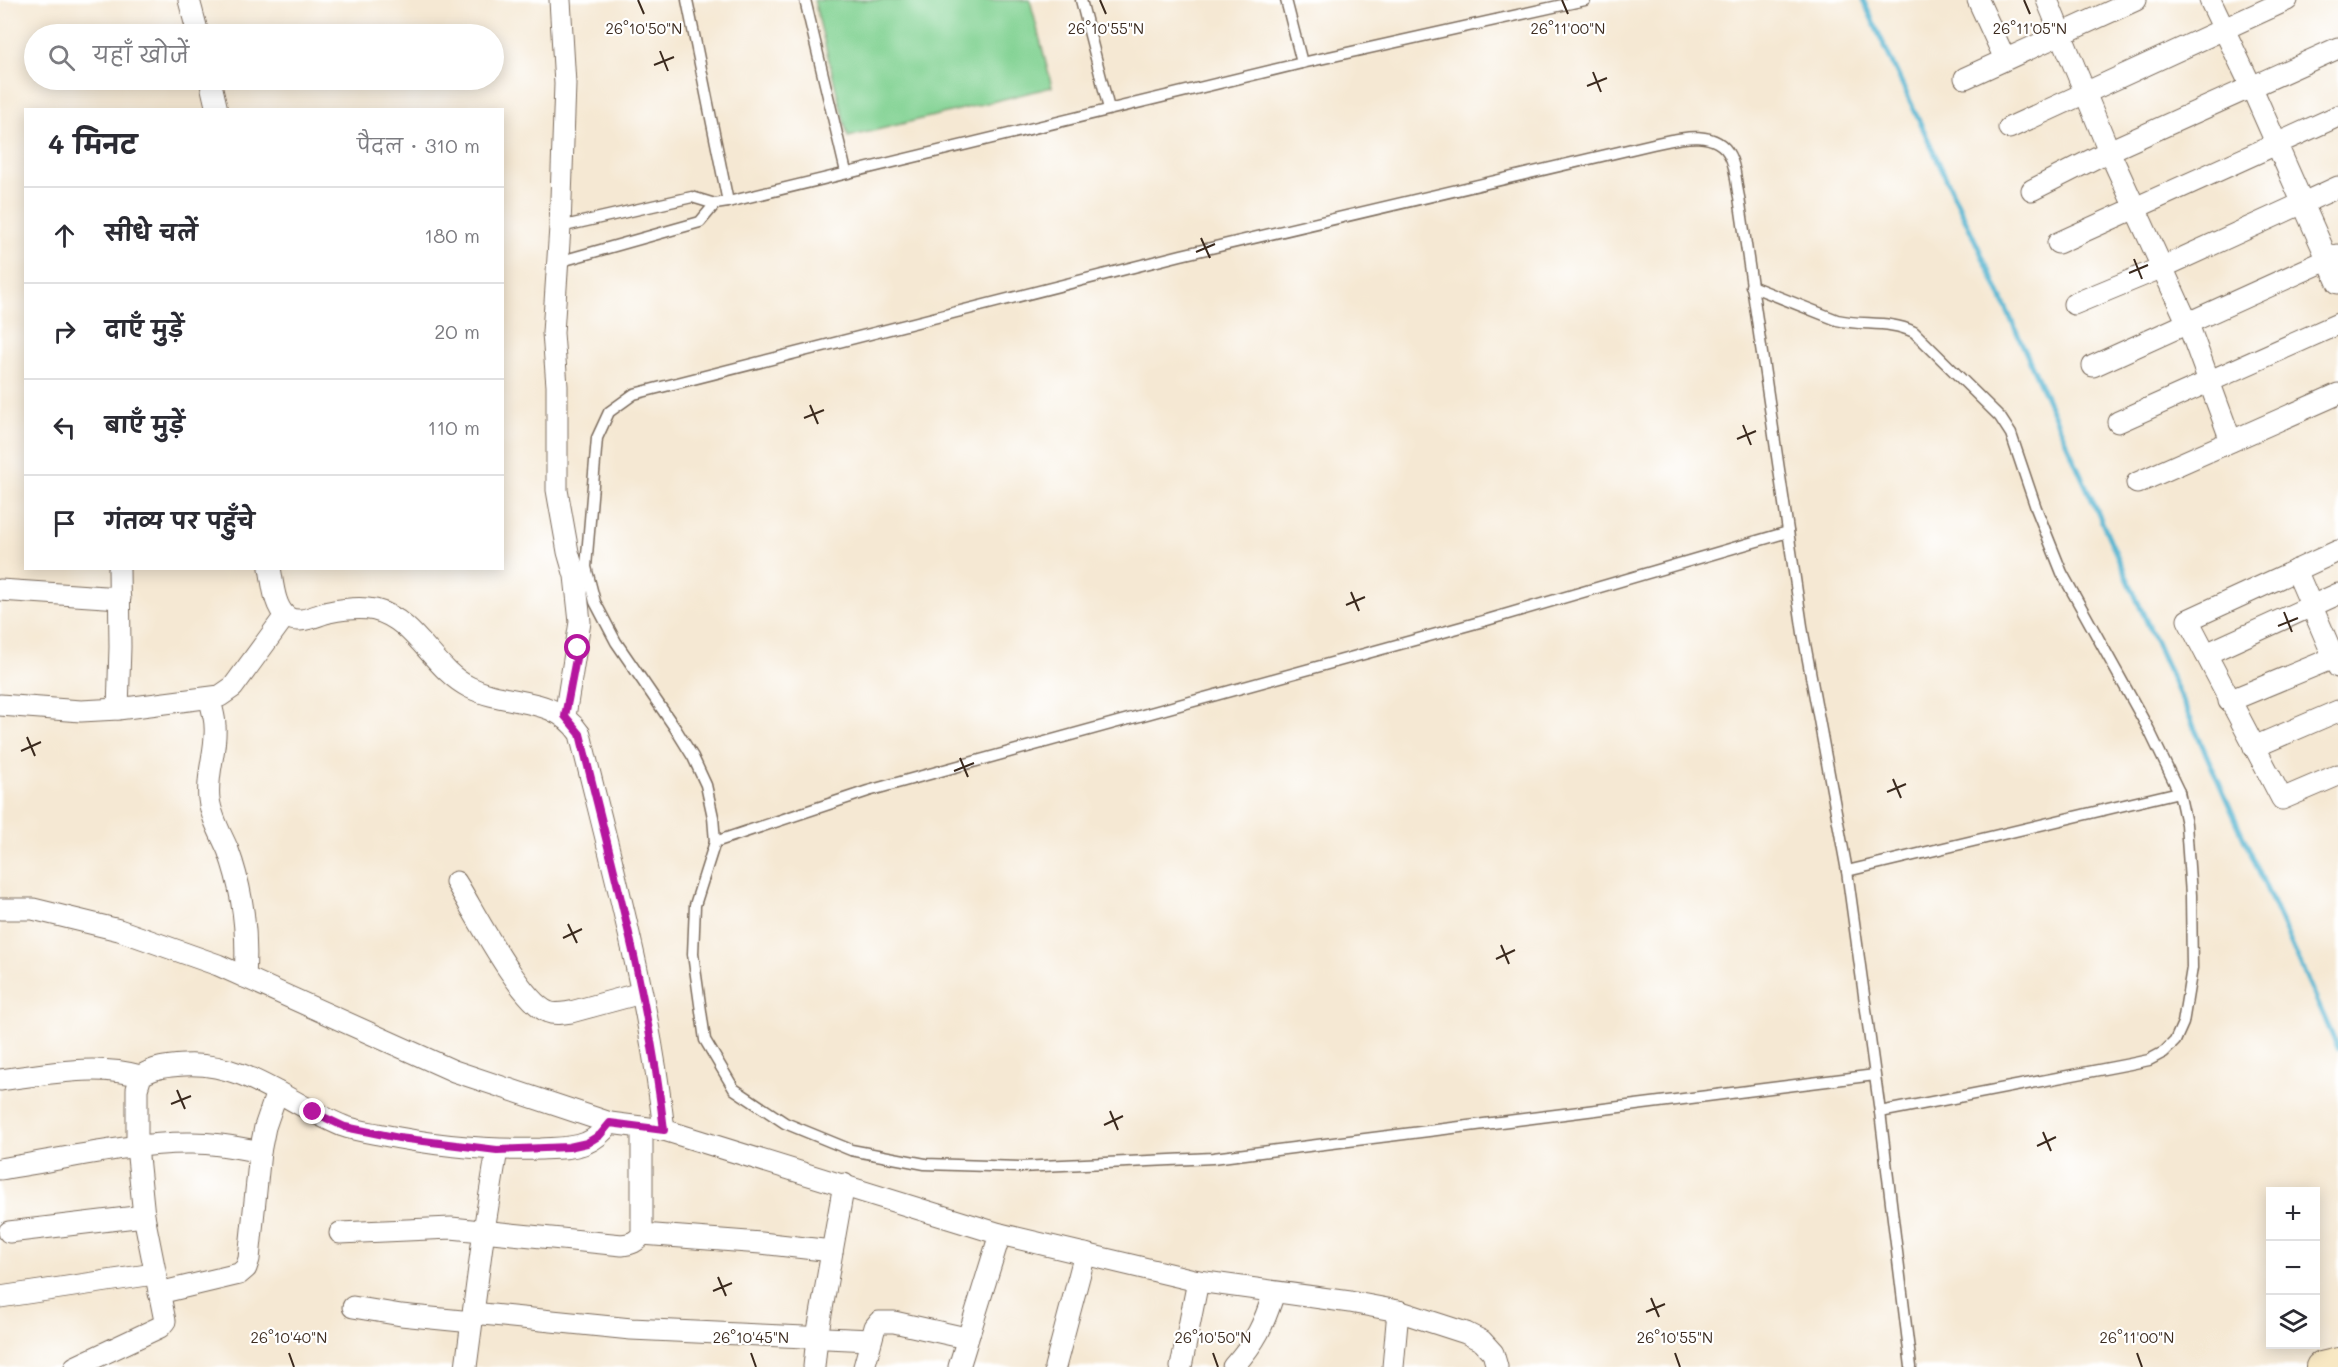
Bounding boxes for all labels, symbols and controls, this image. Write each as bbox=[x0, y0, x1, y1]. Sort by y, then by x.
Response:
text: 26°10'50"N bbox=[606, 18, 682, 38]
text: 26°10'55"N bbox=[1068, 18, 1144, 38]
text: 26°11'00"N bbox=[1531, 18, 1605, 38]
text: 26°11'05"N bbox=[1993, 18, 2067, 38]
search box bbox=[24, 24, 504, 90]
text: यहाँ खोजें bbox=[93, 40, 189, 69]
icon: search bbox=[45, 41, 78, 74]
text: 4 मिनट bbox=[48, 127, 137, 161]
text: पैदल · 310 m bbox=[357, 132, 480, 158]
text: सीधे चलें bbox=[105, 218, 197, 247]
icon: ahead bbox=[48, 219, 81, 252]
text: 180 m bbox=[424, 222, 480, 248]
text: दाएँ मुड़ें bbox=[105, 314, 184, 343]
icon: right bbox=[48, 315, 81, 348]
text: 20 m bbox=[434, 318, 480, 344]
text: बाएँ मुड़ें bbox=[105, 410, 185, 439]
icon: left bbox=[48, 411, 81, 444]
text: 110 m bbox=[427, 414, 480, 440]
text: गंतव्य पर पहुँचे bbox=[105, 506, 255, 535]
icon: arrive bbox=[48, 507, 81, 540]
route start bbox=[564, 634, 590, 660]
route end bbox=[299, 1098, 325, 1124]
map controls bbox=[2266, 1187, 2320, 1349]
button: + bbox=[2266, 1187, 2320, 1241]
button: − bbox=[2266, 1241, 2320, 1295]
button: layers bbox=[2266, 1295, 2320, 1349]
text: 26°10'40"N bbox=[251, 1327, 327, 1347]
text: 26°10'45"N bbox=[713, 1327, 789, 1347]
text: 26°10'50"N bbox=[1175, 1327, 1251, 1347]
text: 26°10'55"N bbox=[1637, 1327, 1713, 1347]
text: 26°11'00"N bbox=[2100, 1327, 2174, 1347]

